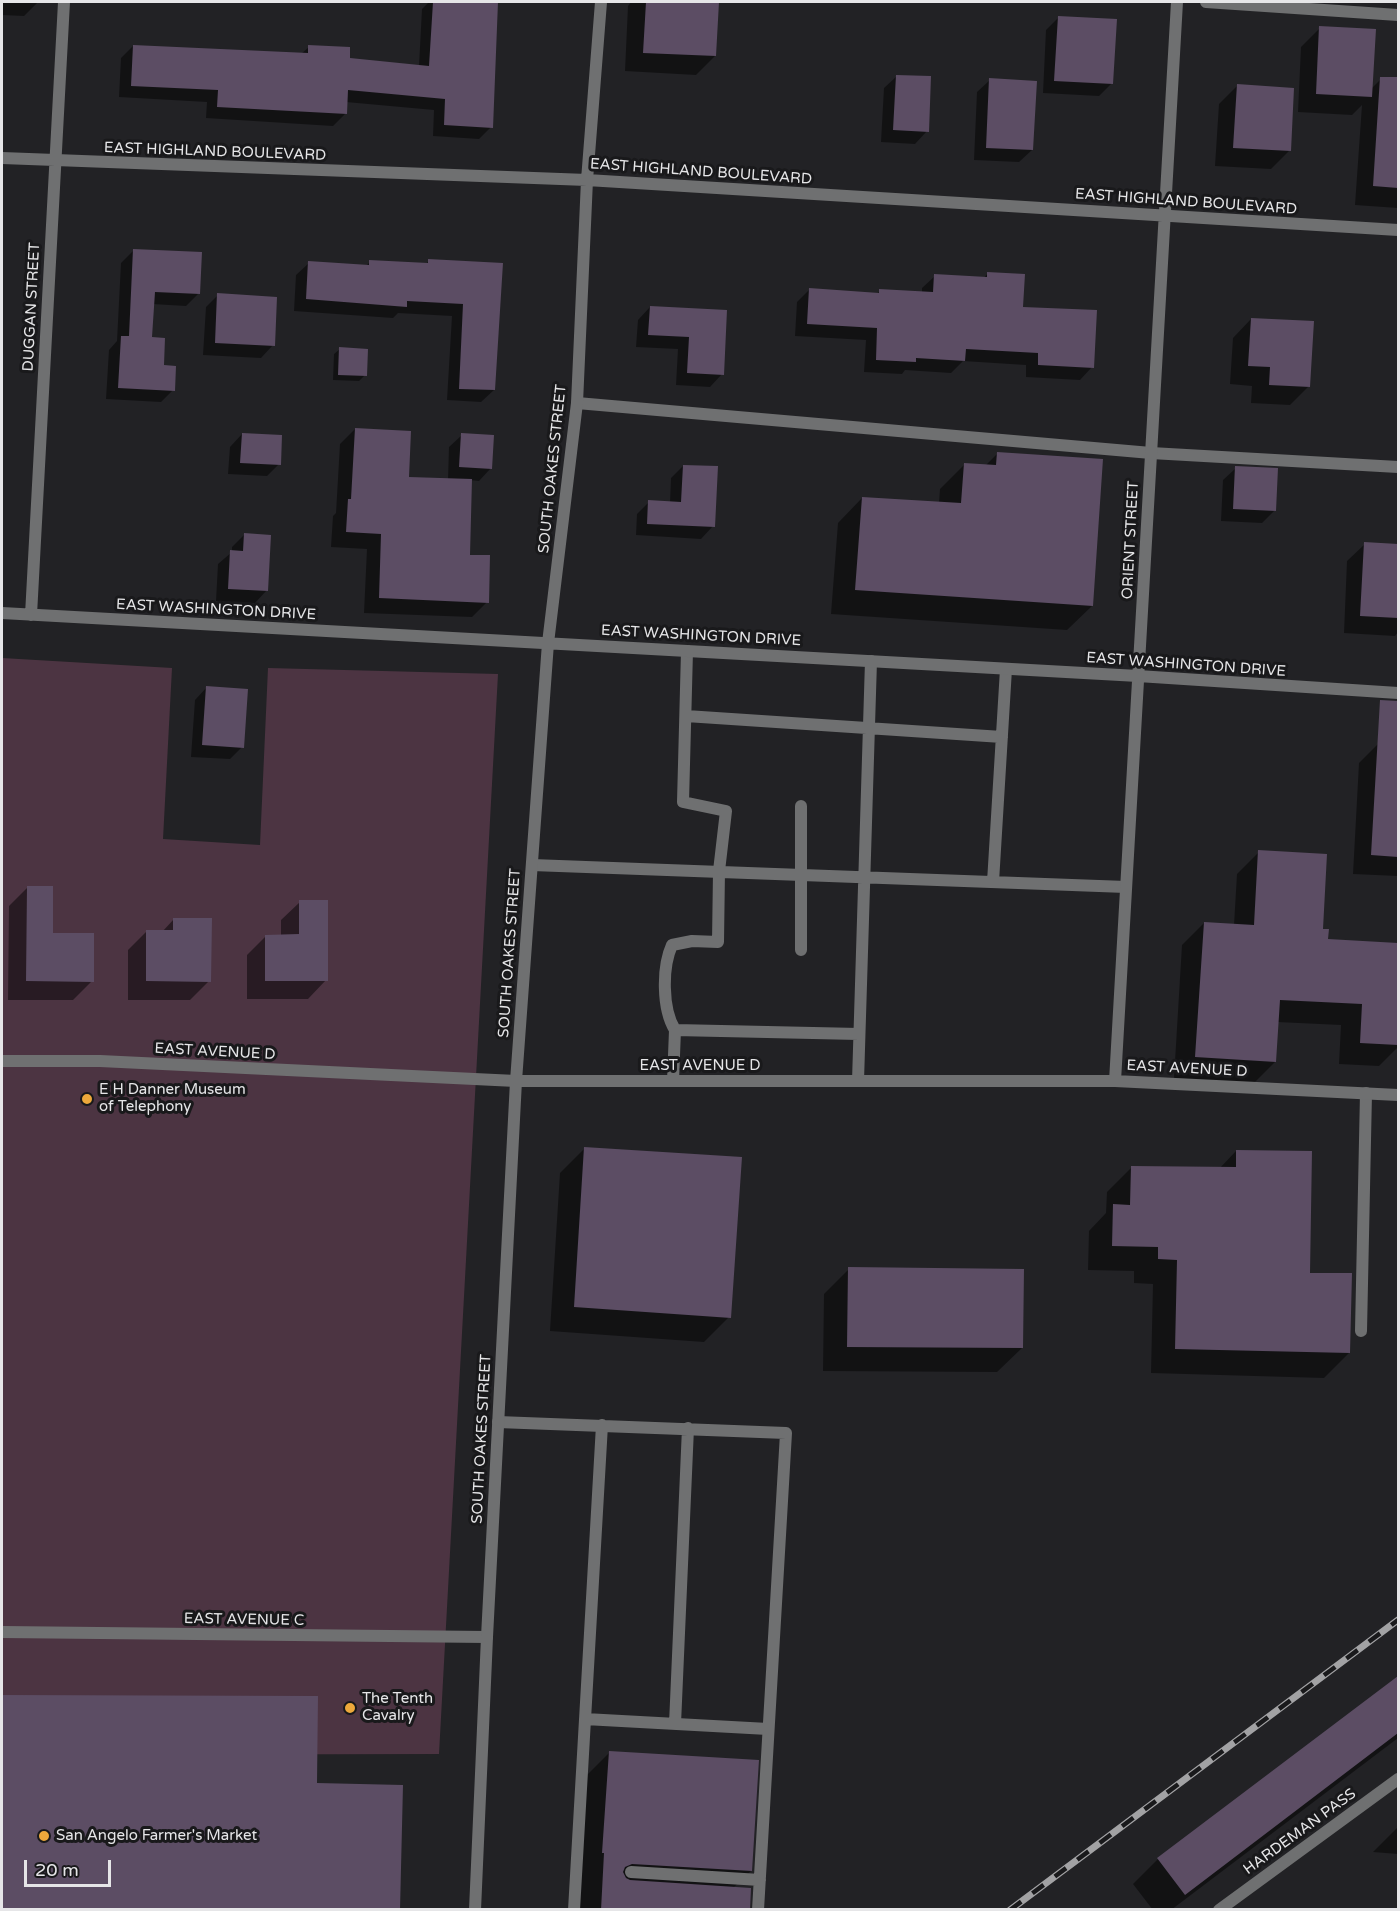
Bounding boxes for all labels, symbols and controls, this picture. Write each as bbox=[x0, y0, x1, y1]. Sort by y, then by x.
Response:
street label: EAST HIGHLAND BOULEVARD bbox=[103, 139, 327, 165]
street label: EAST HIGHLAND BOULEVARD bbox=[589, 155, 813, 189]
street label: EAST HIGHLAND BOULEVARD bbox=[1074, 185, 1298, 219]
street label: DUGGAN STREET bbox=[20, 242, 44, 372]
street label: SOUTH OAKES STREET bbox=[535, 384, 571, 554]
street label: ORIENT STREET bbox=[1119, 480, 1143, 600]
street label: EAST WASHINGTON DRIVE bbox=[116, 596, 316, 624]
street label: EAST WASHINGTON DRIVE bbox=[601, 622, 801, 650]
street label: EAST WASHINGTON DRIVE bbox=[1086, 649, 1286, 681]
street label: SOUTH OAKES STREET bbox=[495, 868, 525, 1038]
street label: EAST AVENUE D bbox=[154, 1040, 276, 1064]
street label: EAST AVENUE D bbox=[639, 1057, 761, 1075]
street label: EAST AVENUE D bbox=[1126, 1057, 1248, 1081]
place label: E H Danner Museum of Telephony bbox=[99, 1081, 246, 1116]
marker: E H Danner Museum of Telephony bbox=[80, 1092, 94, 1106]
street label: SOUTH OAKES STREET bbox=[469, 1354, 495, 1524]
street label: EAST AVENUE C bbox=[184, 1610, 304, 1630]
place label: The Tenth Cavalry bbox=[362, 1690, 433, 1725]
marker: The Tenth Cavalry bbox=[343, 1701, 357, 1715]
street label: HARDEMAN PASS bbox=[1240, 1785, 1360, 1879]
place label: San Angelo Farmer's Market bbox=[56, 1827, 257, 1845]
marker: San Angelo Farmer's Market bbox=[37, 1829, 51, 1843]
scale bar bbox=[27, 1848, 114, 1886]
text: 20 m bbox=[35, 1859, 79, 1881]

